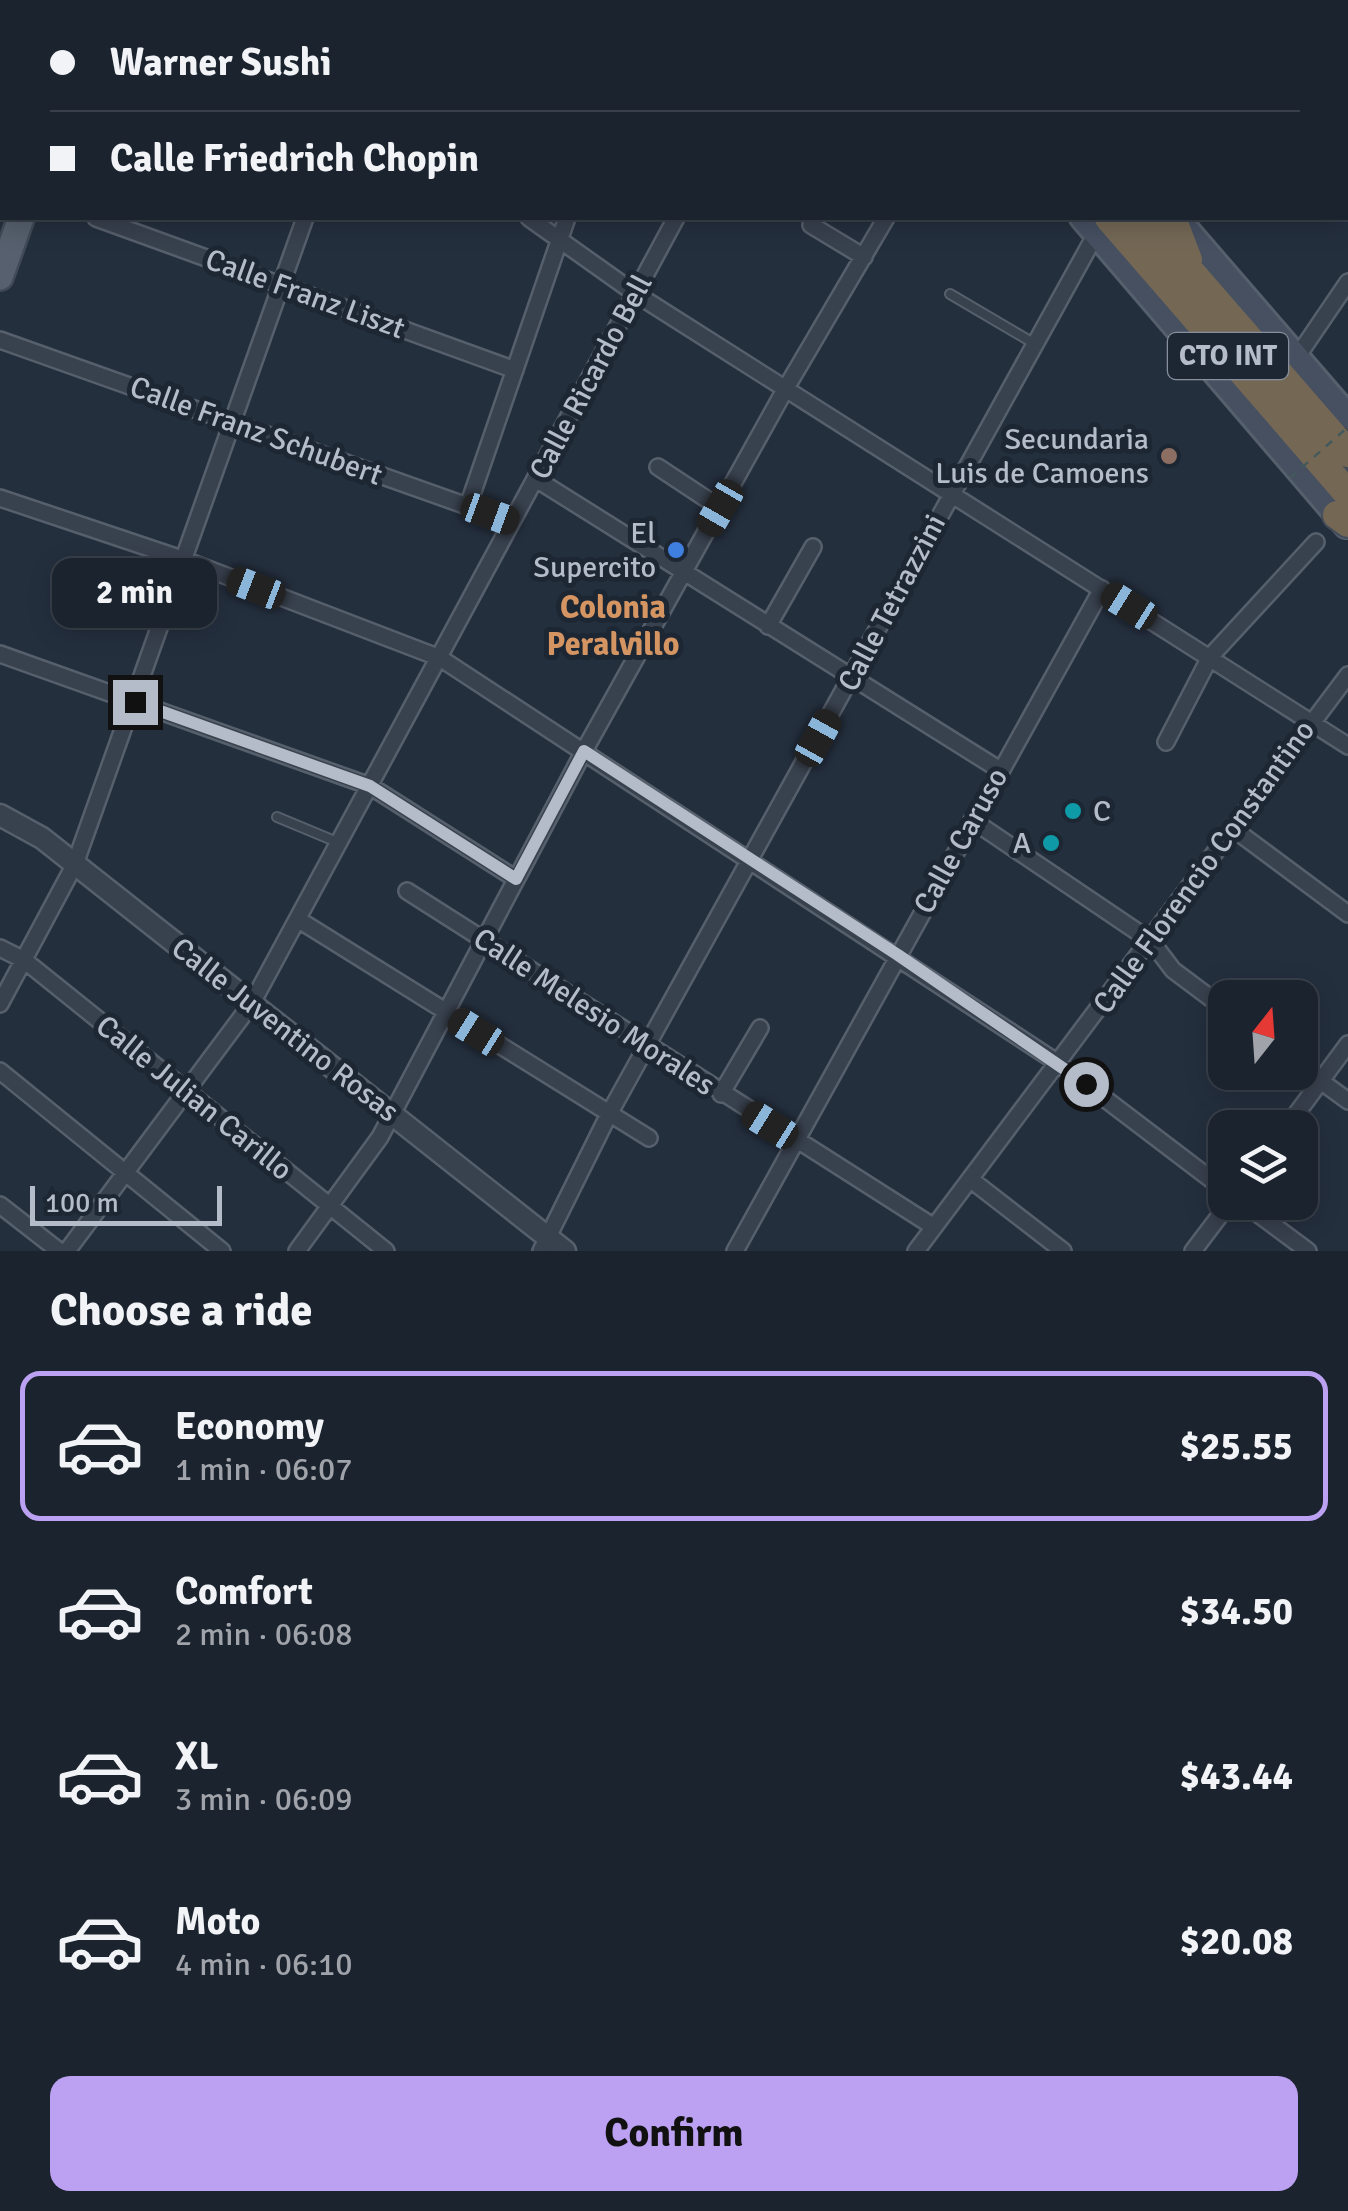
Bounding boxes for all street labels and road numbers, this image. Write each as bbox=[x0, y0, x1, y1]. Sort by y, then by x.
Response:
street label: Calle Franz Liszt bbox=[200, 241, 410, 347]
street label: Calle Ricardo Bell bbox=[521, 268, 661, 486]
road number: CTO INT bbox=[1168, 333, 1288, 379]
street label: Calle Franz Schubert bbox=[125, 368, 387, 494]
street label: Calle Tetrazzini bbox=[830, 508, 954, 698]
street label: Calle Florencio Constantino bbox=[1085, 713, 1323, 1021]
street label: Calle Caruso bbox=[906, 762, 1016, 920]
street label: Calle Melesio Morales bbox=[466, 920, 722, 1104]
street label: Calle Juventino Rosas bbox=[164, 930, 406, 1130]
street label: Calle Julian Carillo bbox=[88, 1007, 300, 1189]

